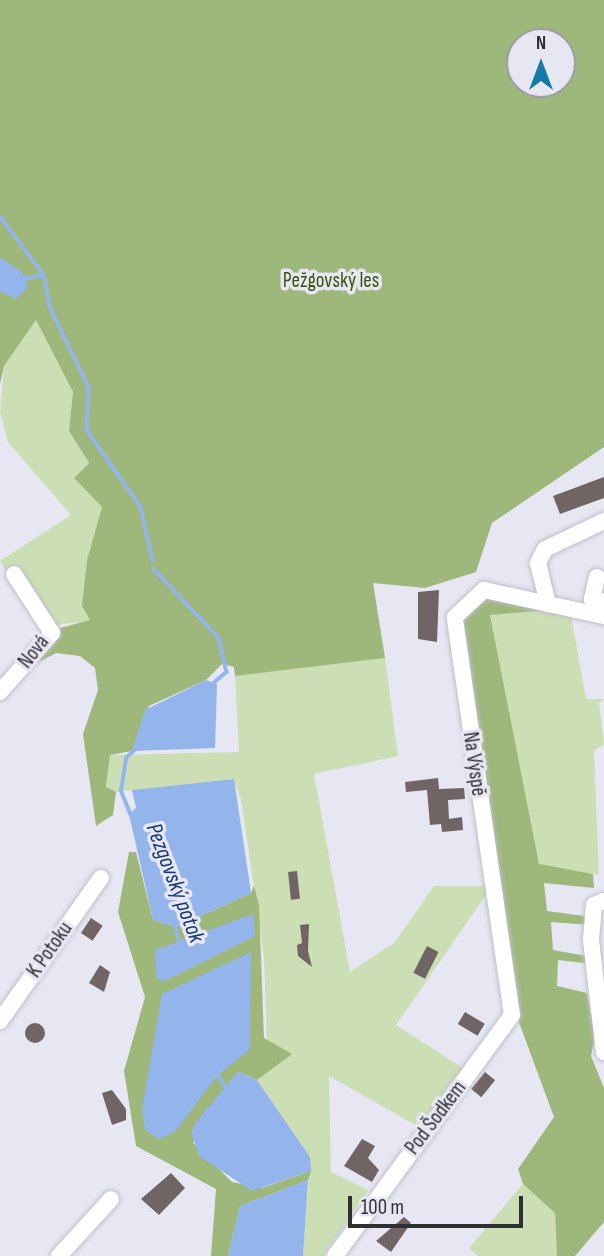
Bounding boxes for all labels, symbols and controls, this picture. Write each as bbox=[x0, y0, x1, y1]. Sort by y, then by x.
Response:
north arrow bbox=[506, 28, 576, 98]
text: N bbox=[536, 32, 546, 55]
park label: Pežgovský les bbox=[283, 268, 379, 294]
street label: Nová bbox=[13, 630, 55, 674]
street label: Na Výspě bbox=[457, 730, 491, 798]
water label: Pezgovský potok bbox=[140, 819, 210, 947]
street label: K Potoku bbox=[22, 917, 78, 983]
street label: Pod Šodkem bbox=[400, 1076, 472, 1160]
scale bar bbox=[352, 1182, 527, 1226]
text: 100 m bbox=[361, 1195, 404, 1220]

